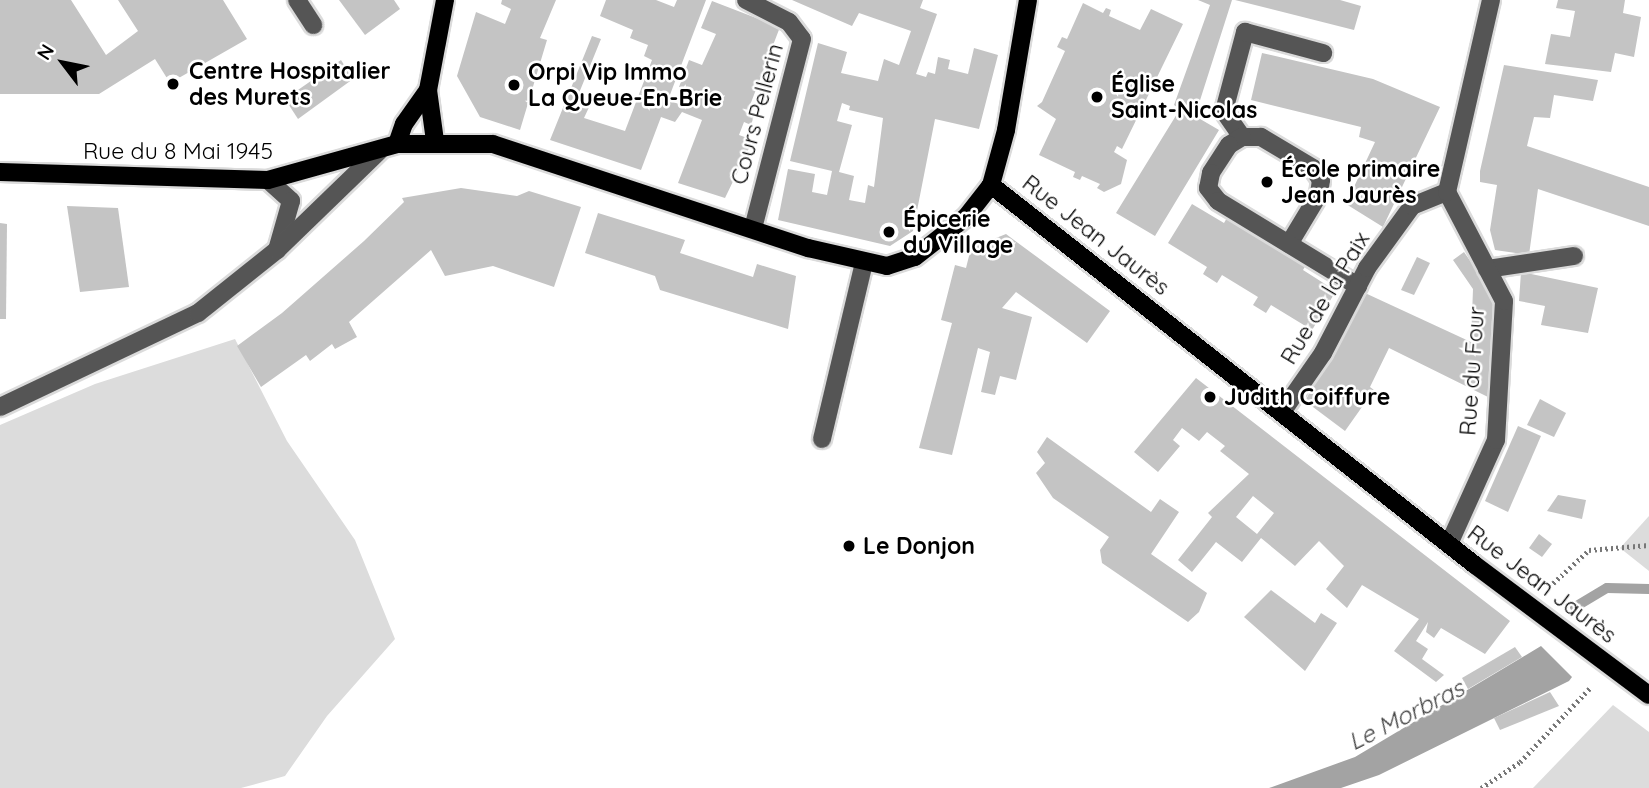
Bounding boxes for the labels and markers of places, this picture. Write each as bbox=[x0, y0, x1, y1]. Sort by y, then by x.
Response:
place label: Centre Hospitalier des Murets bbox=[189, 57, 390, 111]
place label: Orpi Vip Immo La Queue-En-Brie bbox=[528, 58, 722, 112]
place label: Église Saint-Nicolas bbox=[1111, 70, 1257, 124]
marker: Centre Hospitalier des Murets bbox=[163, 74, 183, 94]
marker: Orpi Vip Immo La Queue-En-Brie bbox=[506, 77, 522, 93]
marker: Église Saint-Nicolas bbox=[1089, 89, 1105, 105]
place label: École primaire Jean Jaurès bbox=[1281, 155, 1440, 209]
marker: École primaire Jean Jaurès bbox=[1259, 174, 1275, 190]
place label: Épicerie du Village bbox=[903, 205, 1013, 259]
marker: Épicerie du Village bbox=[881, 224, 897, 240]
place label: Judith Coiffure bbox=[1224, 383, 1390, 411]
marker: Judith Coiffure bbox=[1202, 389, 1218, 405]
place label: Le Donjon bbox=[863, 532, 975, 560]
marker: Le Donjon bbox=[841, 538, 857, 554]

